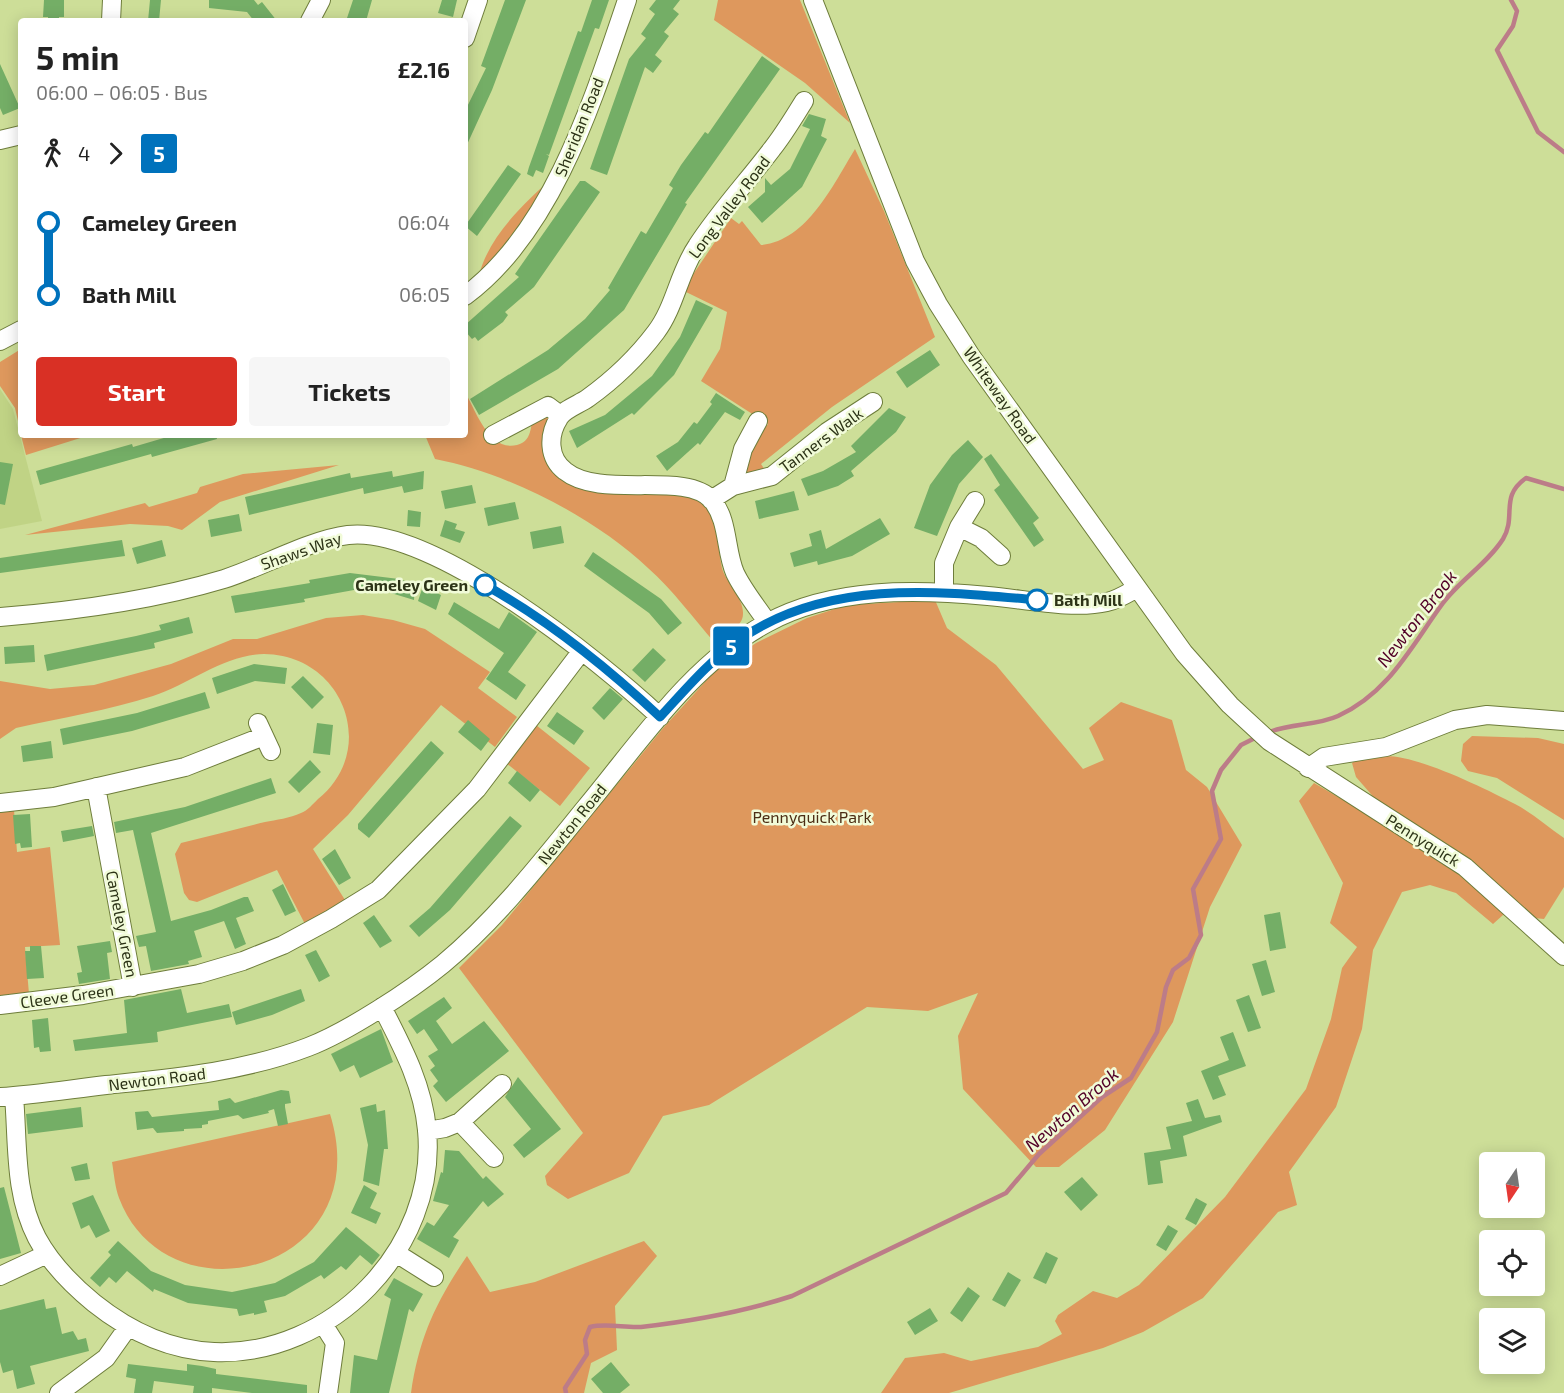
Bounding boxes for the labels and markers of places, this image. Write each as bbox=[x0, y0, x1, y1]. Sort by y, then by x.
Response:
marker: Cameley Green bbox=[474, 574, 496, 596]
place label: Cameley Green bbox=[355, 575, 468, 595]
marker: Bath Mill bbox=[1026, 589, 1048, 611]
place label: Bath Mill bbox=[1054, 590, 1123, 609]

